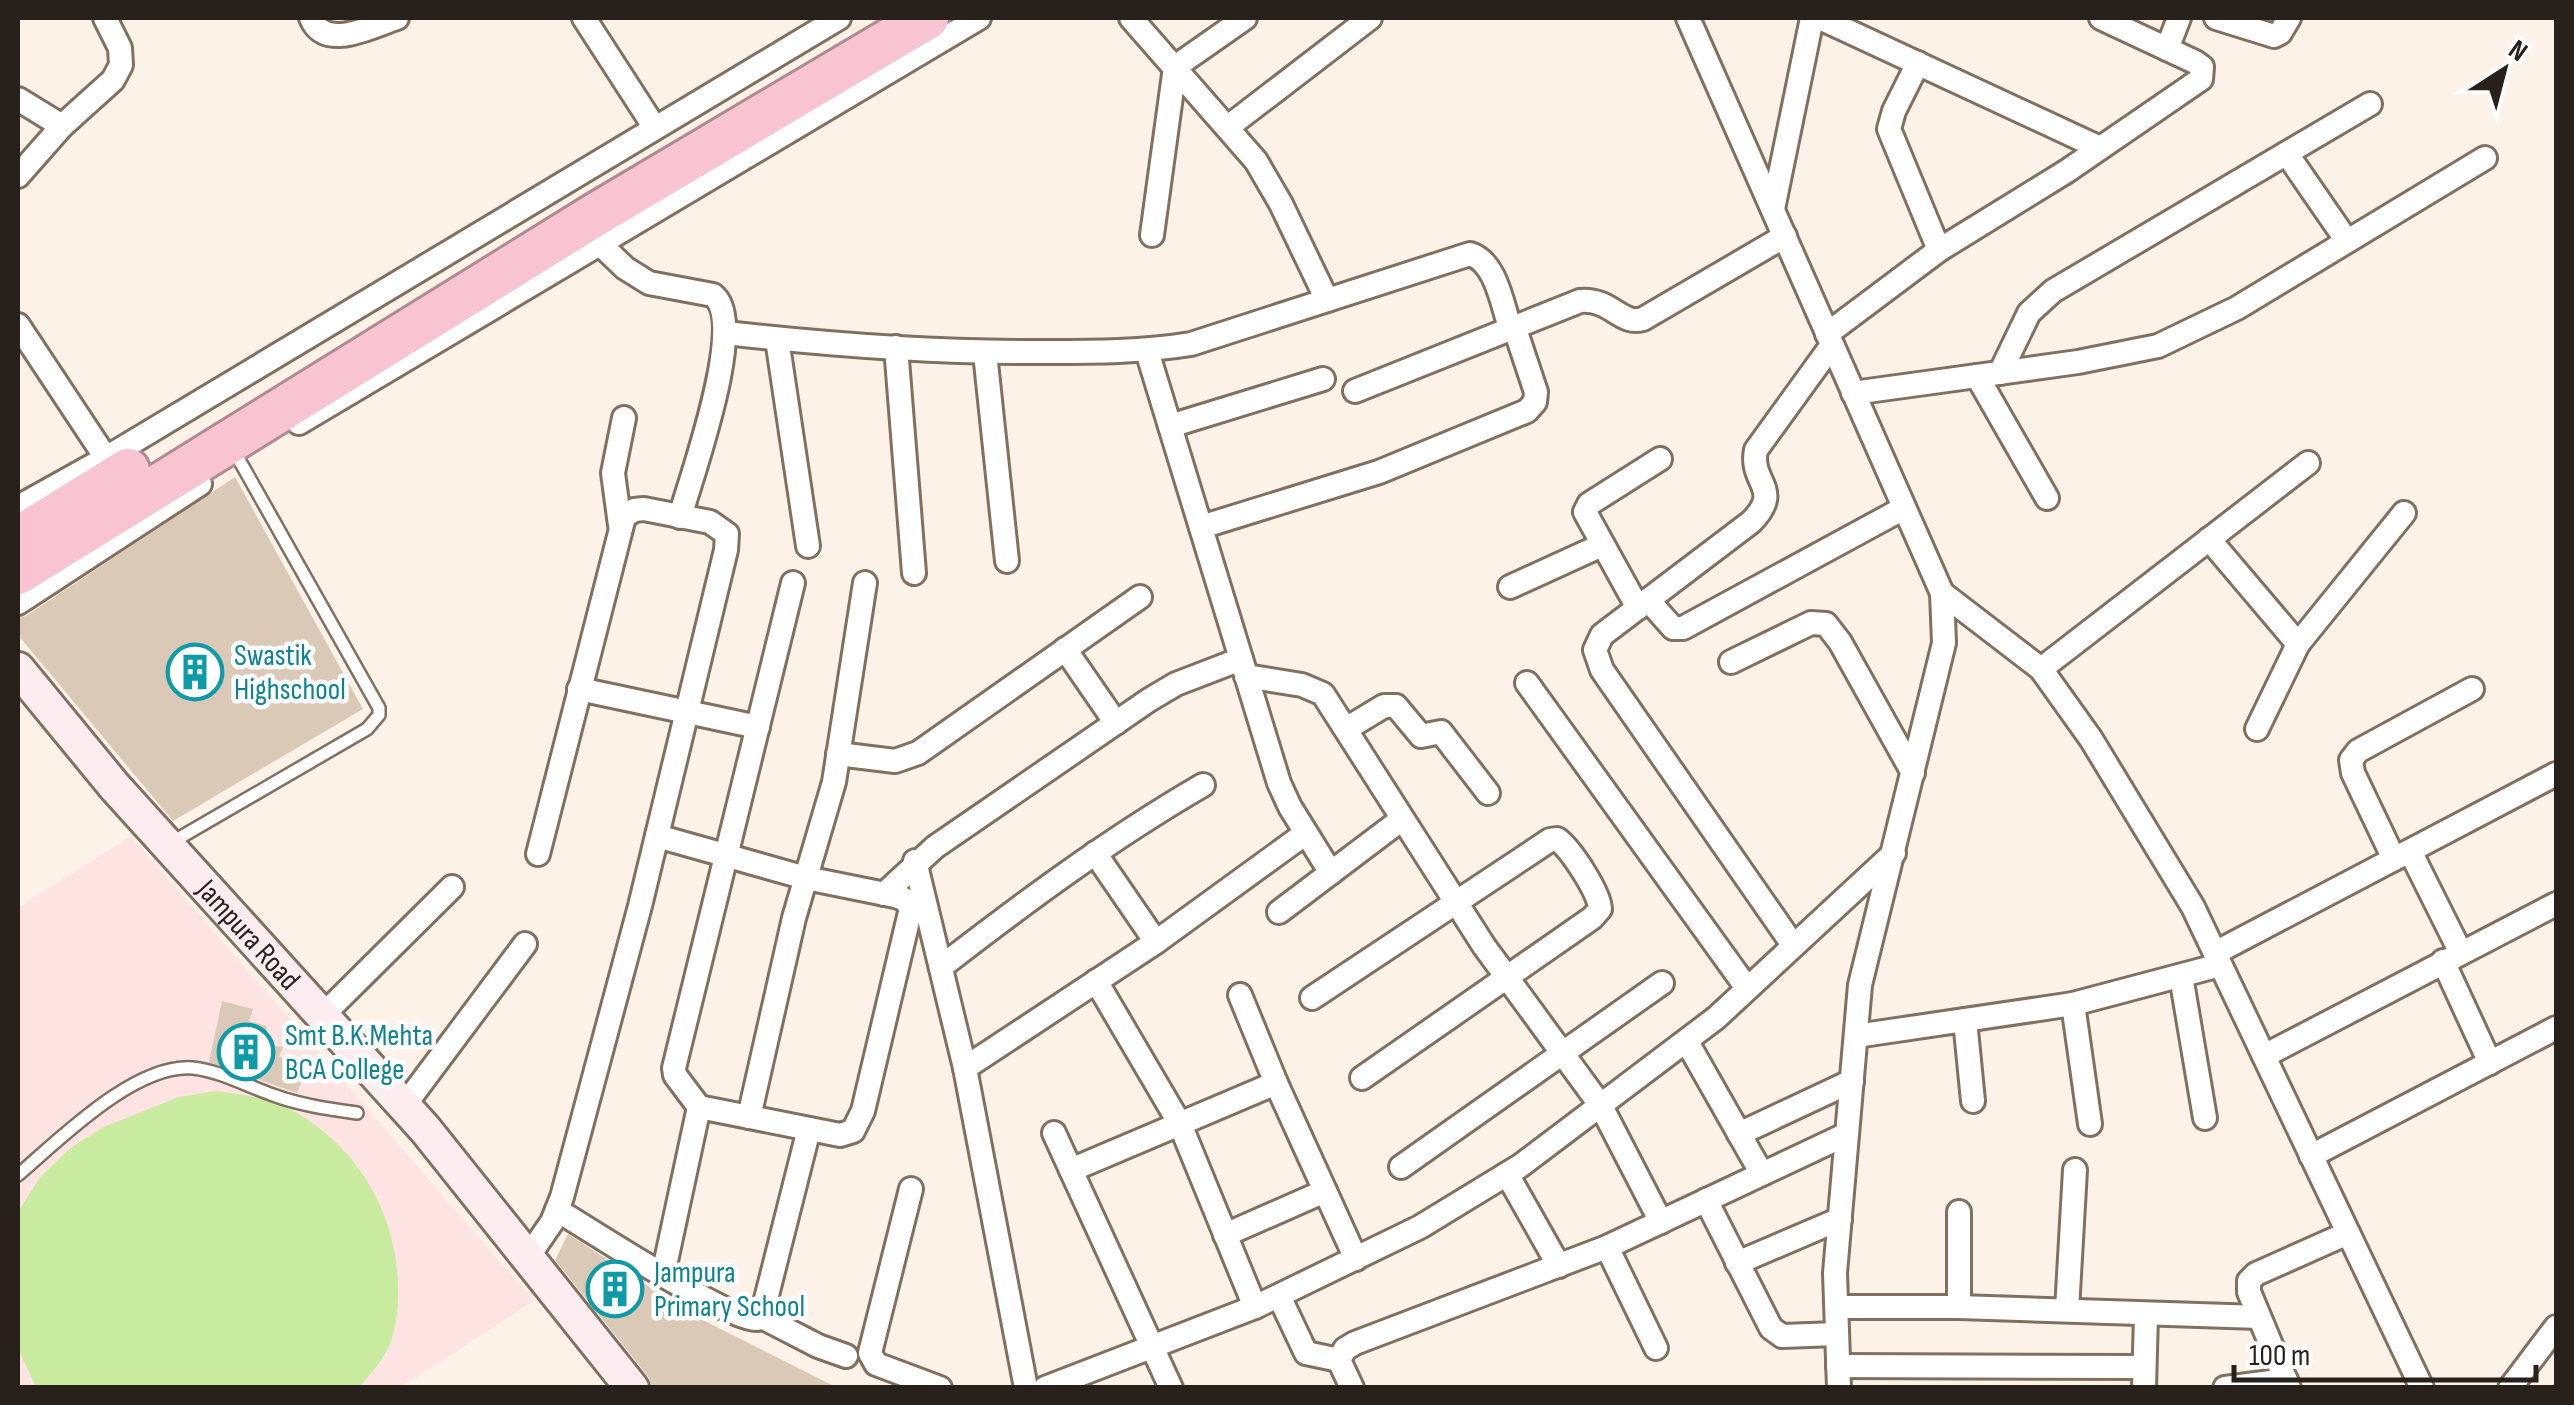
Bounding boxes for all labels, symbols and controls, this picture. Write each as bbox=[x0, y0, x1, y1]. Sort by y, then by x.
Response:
north arrow bbox=[2454, 20, 2554, 120]
text: N bbox=[2502, 33, 2534, 69]
place label: Swastik Highschool bbox=[234, 638, 346, 708]
building icon: Swastik Highschool bbox=[165, 642, 225, 702]
street label: Jampura Road bbox=[188, 872, 307, 998]
place label: Smt B.K.Mehta BCA College bbox=[285, 1018, 433, 1088]
building icon: Smt B.K.Mehta BCA College bbox=[216, 1022, 276, 1082]
place label: Jampura Primary School bbox=[653, 1255, 805, 1325]
building icon: Jampura Primary School bbox=[585, 1259, 645, 1319]
scale bar bbox=[2234, 1320, 2536, 1382]
text: 100 m bbox=[2249, 1338, 2310, 1374]

